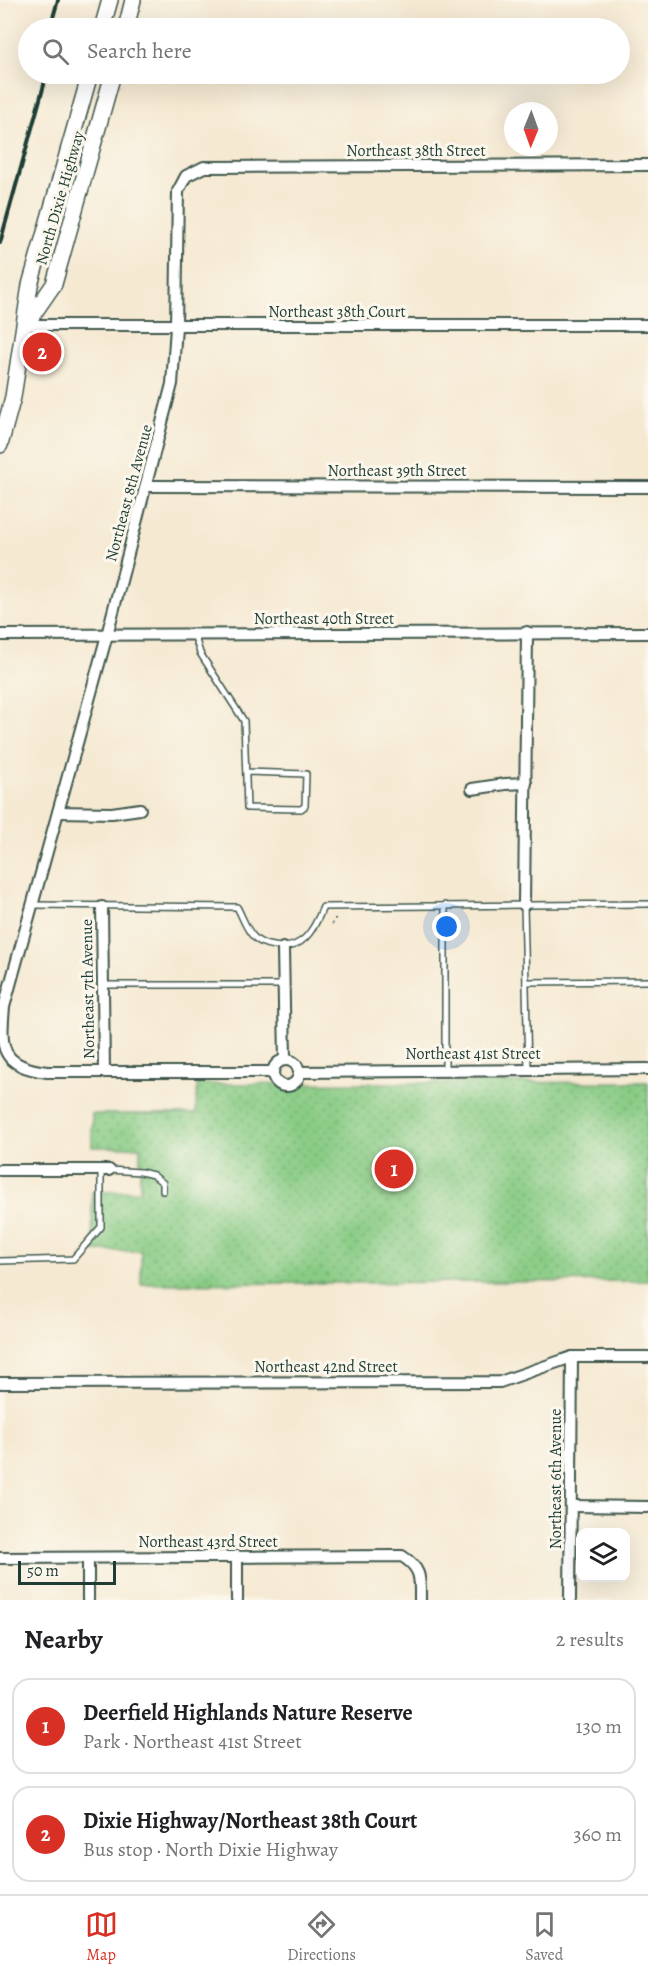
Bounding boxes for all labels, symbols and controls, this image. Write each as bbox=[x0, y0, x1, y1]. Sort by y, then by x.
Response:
search box bbox=[18, 18, 630, 84]
icon: search bbox=[39, 35, 72, 68]
text: Search here bbox=[87, 36, 192, 66]
north arrow bbox=[504, 102, 558, 156]
street label: North Dixie Highway bbox=[30, 128, 90, 268]
street label: Northeast 38th Street bbox=[346, 140, 486, 162]
street label: Northeast 38th Court bbox=[268, 301, 406, 323]
pin: 2 bbox=[22, 330, 62, 374]
street label: Northeast 8th Avenue bbox=[100, 422, 158, 564]
street label: Northeast 39th Street bbox=[328, 460, 466, 482]
street label: Northeast 40th Street bbox=[254, 608, 394, 630]
your location bbox=[432, 912, 461, 941]
street label: Northeast 7th Avenue bbox=[76, 919, 100, 1059]
street label: Northeast 41st Street bbox=[405, 1043, 541, 1065]
pin: 1 bbox=[374, 1146, 414, 1192]
street label: Northeast 42nd Street bbox=[254, 1356, 398, 1378]
street label: Northeast 6th Avenue bbox=[545, 1409, 567, 1549]
map controls bbox=[576, 1528, 630, 1582]
button: layers bbox=[576, 1528, 630, 1582]
street label: Northeast 43rd Street bbox=[138, 1531, 278, 1553]
scale bar bbox=[18, 1558, 116, 1586]
text: 50 m bbox=[27, 1560, 59, 1582]
text: Nearby bbox=[24, 1622, 103, 1657]
text: 2 results bbox=[556, 1626, 624, 1653]
text: Deerfield Highlands Nature Reserve bbox=[83, 1698, 413, 1728]
text: 1 bbox=[42, 1713, 49, 1740]
text: 130 m bbox=[576, 1713, 622, 1740]
text: Park · Northeast 41st Street bbox=[83, 1728, 302, 1755]
text: Dixie Highway/Northeast 38th Court bbox=[83, 1806, 417, 1836]
text: 2 bbox=[41, 1821, 50, 1848]
text: 360 m bbox=[573, 1821, 622, 1848]
text: Bus stop · North Dixie Highway bbox=[83, 1836, 338, 1863]
tab: Map bbox=[85, 1908, 118, 1966]
tab: Directions bbox=[287, 1908, 356, 1966]
tab: Saved bbox=[525, 1908, 563, 1966]

